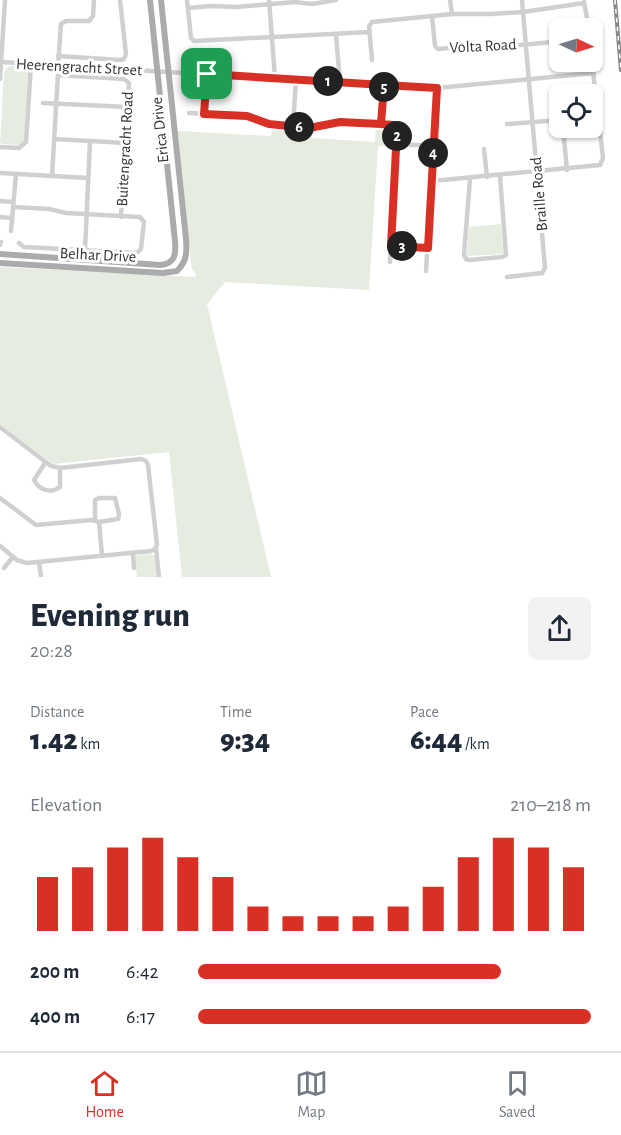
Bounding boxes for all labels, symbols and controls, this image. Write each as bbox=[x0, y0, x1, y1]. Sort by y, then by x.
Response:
north arrow bbox=[549, 18, 603, 72]
map controls bbox=[549, 18, 603, 138]
street label: Volta Road bbox=[449, 36, 517, 56]
pin bbox=[181, 48, 232, 99]
street label: Heerengracht Street bbox=[16, 56, 142, 78]
icon: arrive bbox=[190, 57, 223, 90]
pin: 1 bbox=[313, 66, 343, 96]
pin: 5 bbox=[369, 72, 399, 102]
text: 1 bbox=[325, 73, 331, 89]
text: 5 bbox=[381, 79, 387, 95]
button: locate bbox=[549, 84, 603, 138]
street label: Buitengracht Road bbox=[114, 91, 136, 207]
street label: Erica Drive bbox=[149, 96, 171, 164]
pin: 6 bbox=[284, 112, 314, 142]
text: 6 bbox=[295, 119, 303, 135]
pin: 2 bbox=[382, 121, 412, 151]
text: 2 bbox=[393, 128, 401, 144]
pin: 4 bbox=[418, 138, 448, 168]
text: 4 bbox=[429, 145, 437, 161]
street label: Braille Road bbox=[528, 156, 550, 232]
pin: 3 bbox=[387, 231, 417, 261]
text: 3 bbox=[399, 238, 405, 254]
street label: Belhar Drive bbox=[59, 245, 137, 265]
button: share bbox=[528, 597, 591, 660]
text: Evening run bbox=[30, 600, 190, 633]
text: 20:28 bbox=[30, 641, 73, 661]
text: Distance bbox=[30, 704, 84, 720]
text: Time bbox=[220, 704, 252, 720]
text: Pace bbox=[410, 704, 439, 720]
text: 1.42 bbox=[30, 725, 78, 755]
text: 9:34 bbox=[220, 725, 270, 755]
text: 6:44 bbox=[410, 725, 462, 755]
text: km bbox=[78, 736, 100, 752]
text: /km bbox=[462, 736, 490, 752]
text: Elevation bbox=[30, 795, 102, 815]
text: 210–218 m bbox=[510, 795, 591, 815]
text: 200 m bbox=[30, 962, 79, 982]
text: 6:42 bbox=[126, 962, 159, 982]
text: 400 m bbox=[30, 1007, 80, 1027]
text: 6:17 bbox=[126, 1007, 155, 1027]
tab: Home bbox=[85, 1067, 124, 1122]
tab: Map bbox=[295, 1067, 328, 1122]
tab: Saved bbox=[499, 1067, 536, 1122]

